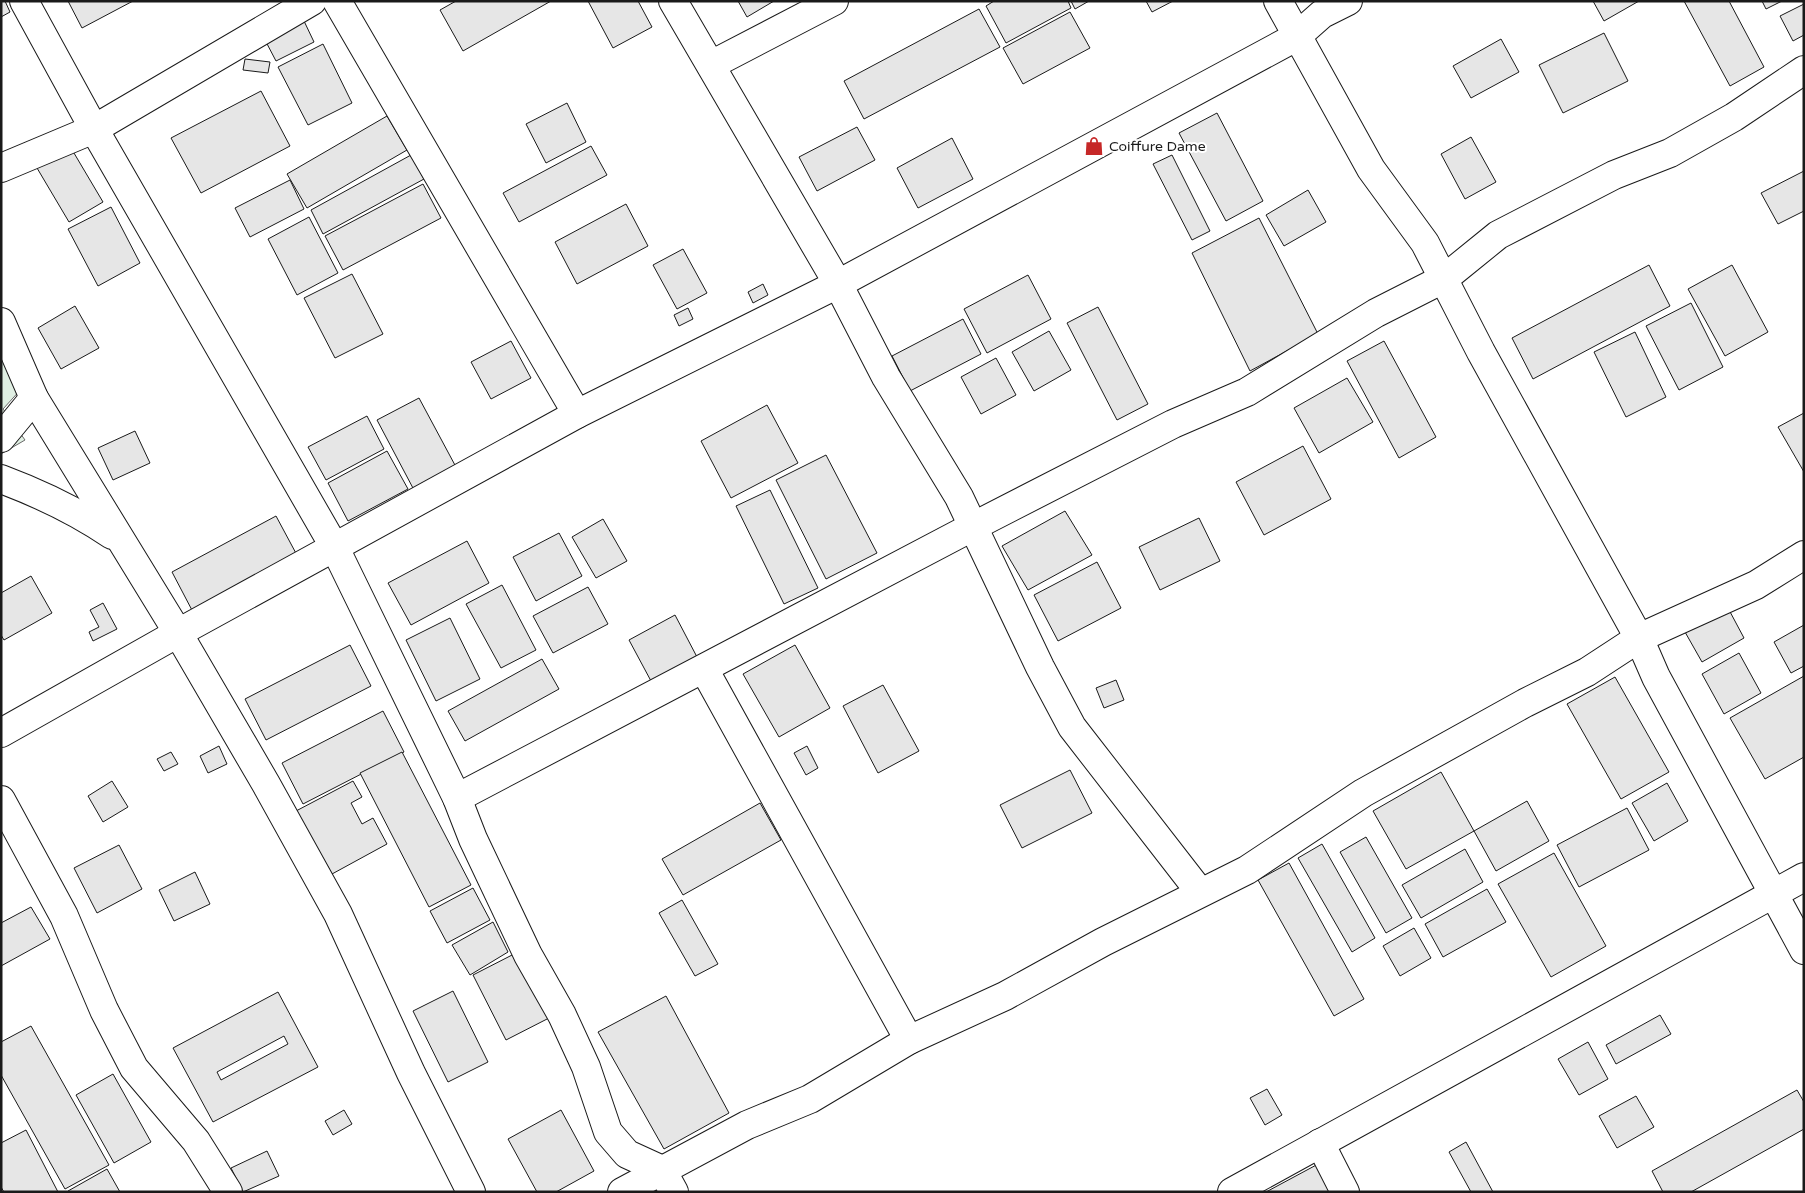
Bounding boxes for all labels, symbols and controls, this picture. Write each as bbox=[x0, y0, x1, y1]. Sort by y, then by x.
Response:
shop icon: Coiffure Dame bbox=[1083, 135, 1105, 157]
place label: Coiffure Dame bbox=[1109, 138, 1206, 155]

